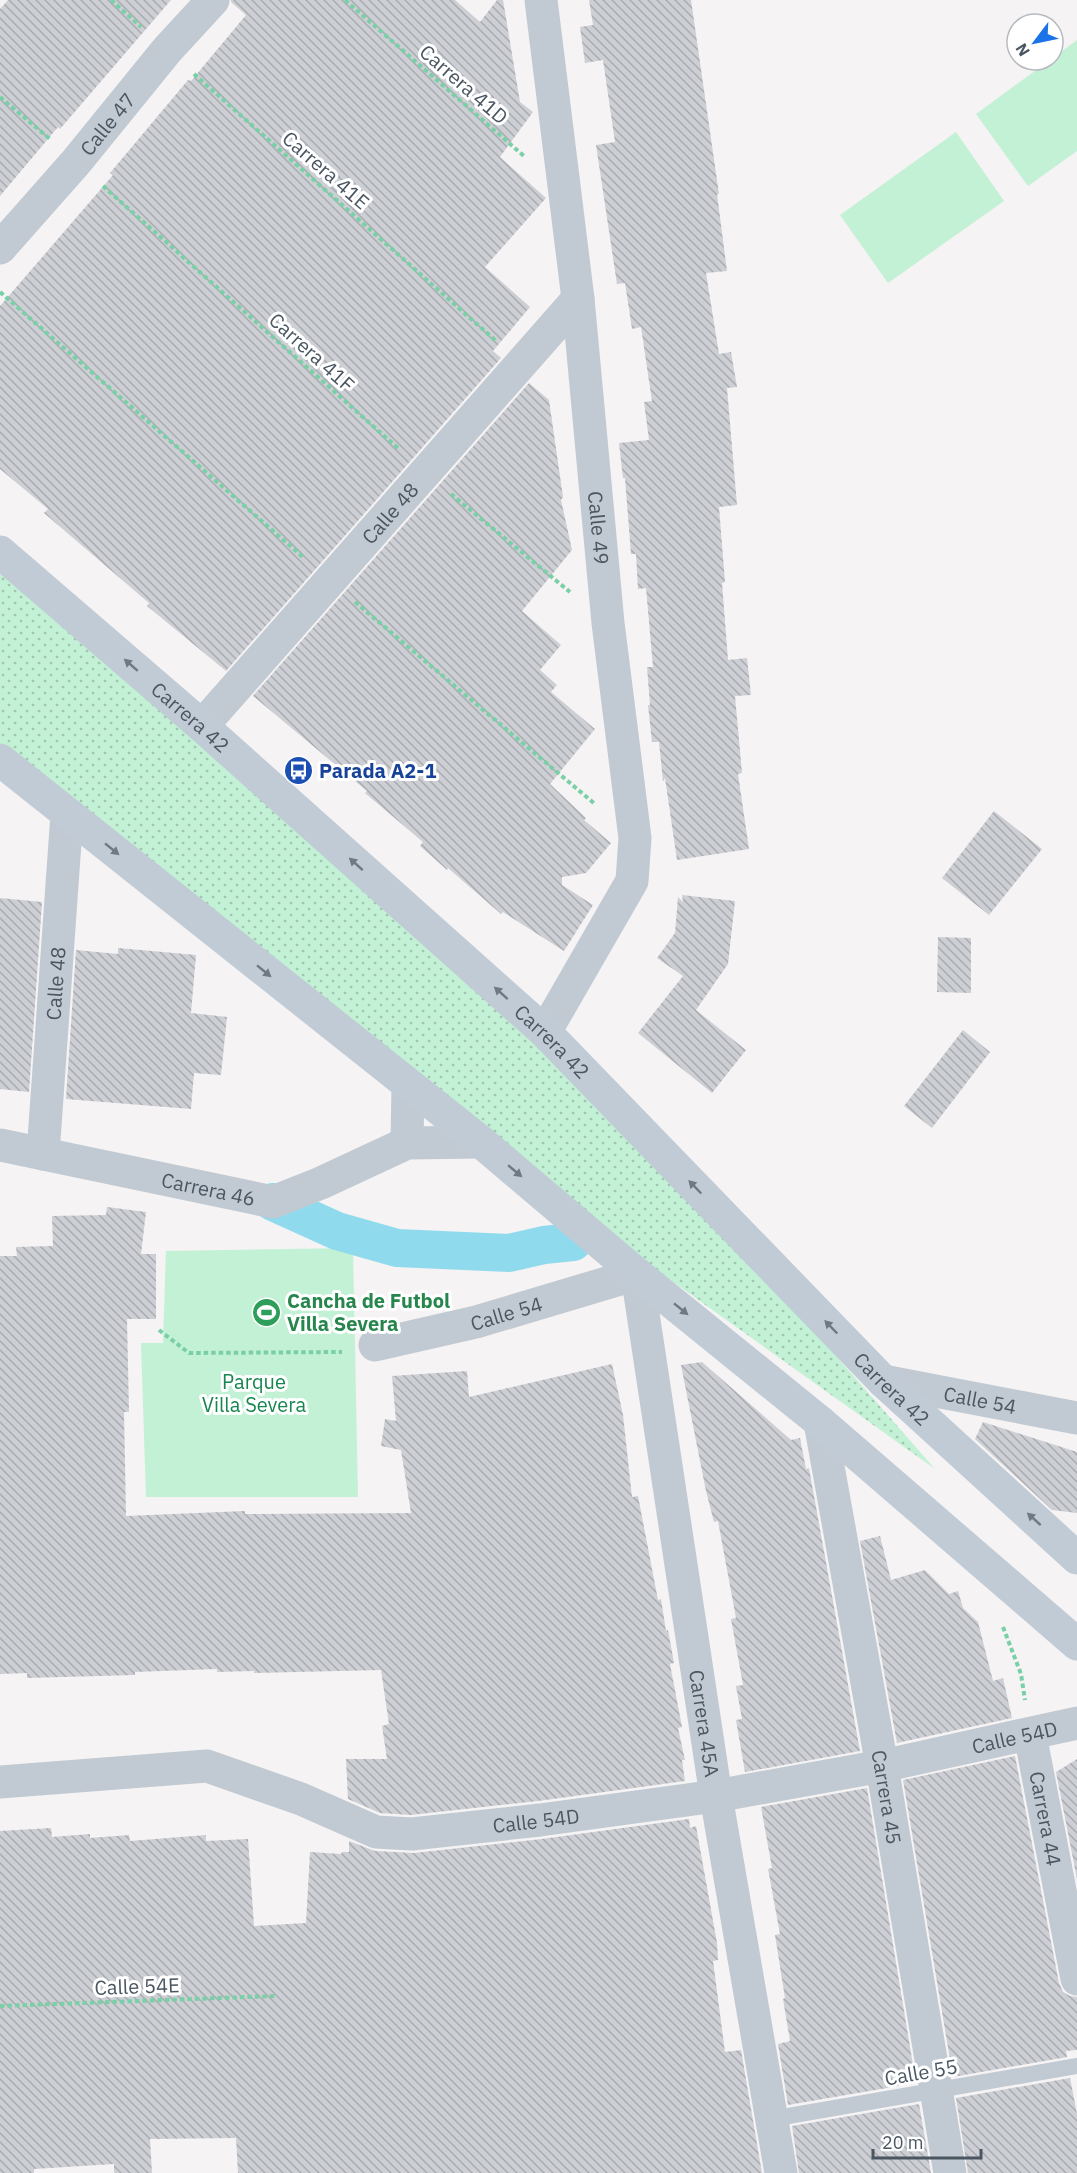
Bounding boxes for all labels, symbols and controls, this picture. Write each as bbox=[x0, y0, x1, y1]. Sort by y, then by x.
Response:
north arrow bbox=[1005, 12, 1065, 72]
street label: Carrera 41D bbox=[414, 38, 514, 130]
text: N bbox=[1011, 40, 1034, 60]
street label: Calle 47 bbox=[73, 87, 141, 161]
street label: Carrera 41E bbox=[277, 125, 375, 215]
street label: Carrera 41F bbox=[263, 306, 361, 398]
street label: Calle 48 bbox=[355, 476, 424, 549]
street label: Calle 49 bbox=[582, 490, 616, 566]
one-way arrow bbox=[124, 659, 139, 672]
street label: Carrera 42 bbox=[146, 675, 236, 758]
bus stop icon: Parada A2-1 bbox=[282, 754, 314, 786]
place label: Parada A2-1 bbox=[319, 757, 436, 784]
one-way arrow bbox=[104, 842, 119, 855]
one-way arrow bbox=[349, 858, 364, 871]
street label: Calle 48 bbox=[39, 946, 71, 1021]
one-way arrow bbox=[256, 964, 272, 977]
one-way arrow bbox=[494, 986, 509, 1000]
street label: Carrera 42 bbox=[509, 998, 596, 1084]
one-way arrow bbox=[507, 1164, 522, 1177]
street label: Carrera 46 bbox=[159, 1166, 258, 1211]
one-way arrow bbox=[689, 1181, 703, 1195]
place label: Cancha de Futbol Villa Severa bbox=[287, 1287, 450, 1337]
street label: Calle 54 bbox=[467, 1290, 545, 1336]
sports icon: Cancha de Futbol Villa Severa bbox=[250, 1296, 282, 1328]
one-way arrow bbox=[673, 1302, 688, 1315]
one-way arrow bbox=[824, 1320, 838, 1335]
street label: Carrera 42 bbox=[848, 1346, 936, 1431]
park label: Parque Villa Severa bbox=[202, 1368, 307, 1418]
street label: Calle 54 bbox=[942, 1379, 1019, 1420]
one-way arrow bbox=[1026, 1512, 1041, 1526]
street label: Carrera 45A bbox=[684, 1668, 726, 1779]
street label: Calle 54D bbox=[969, 1714, 1060, 1759]
street label: Carrera 45 bbox=[866, 1748, 908, 1846]
street label: Carrera 44 bbox=[1024, 1769, 1068, 1868]
street label: Calle 54D bbox=[491, 1801, 581, 1839]
street label: Calle 54E bbox=[94, 1971, 180, 2001]
street label: Calle 55 bbox=[882, 2052, 960, 2092]
scale bar bbox=[873, 2122, 981, 2160]
text: 20 m bbox=[882, 2131, 924, 2154]

